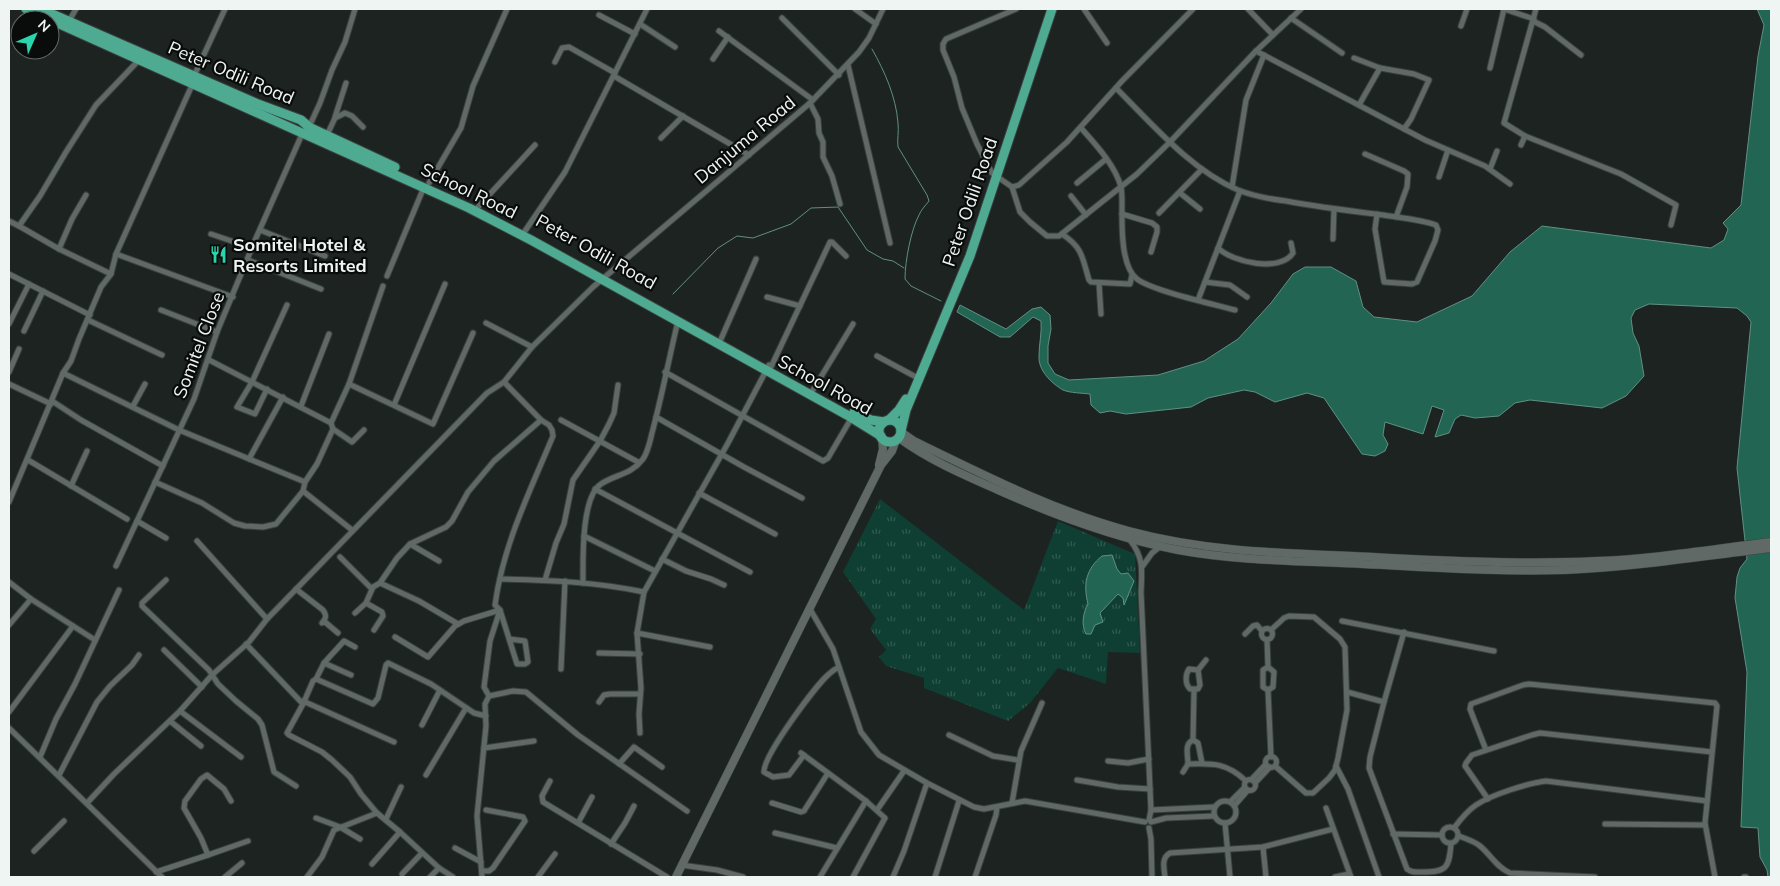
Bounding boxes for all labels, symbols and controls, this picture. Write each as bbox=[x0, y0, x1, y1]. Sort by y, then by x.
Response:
north arrow bbox=[10, 10, 60, 60]
text: N bbox=[34, 16, 54, 36]
street label: Peter Odili Road bbox=[165, 36, 298, 109]
street label: Danjuma Road bbox=[689, 91, 800, 189]
street label: Peter Odili Road bbox=[937, 134, 1002, 269]
street label: School Road bbox=[417, 157, 521, 224]
street label: Peter Odili Road bbox=[532, 209, 661, 294]
place label: Somitel Hotel & Resorts Limited bbox=[233, 233, 367, 277]
restaurant icon: Somitel Hotel & Resorts Limited bbox=[209, 245, 229, 265]
street label: Somitel Close bbox=[168, 288, 229, 401]
street label: School Road bbox=[774, 349, 876, 420]

